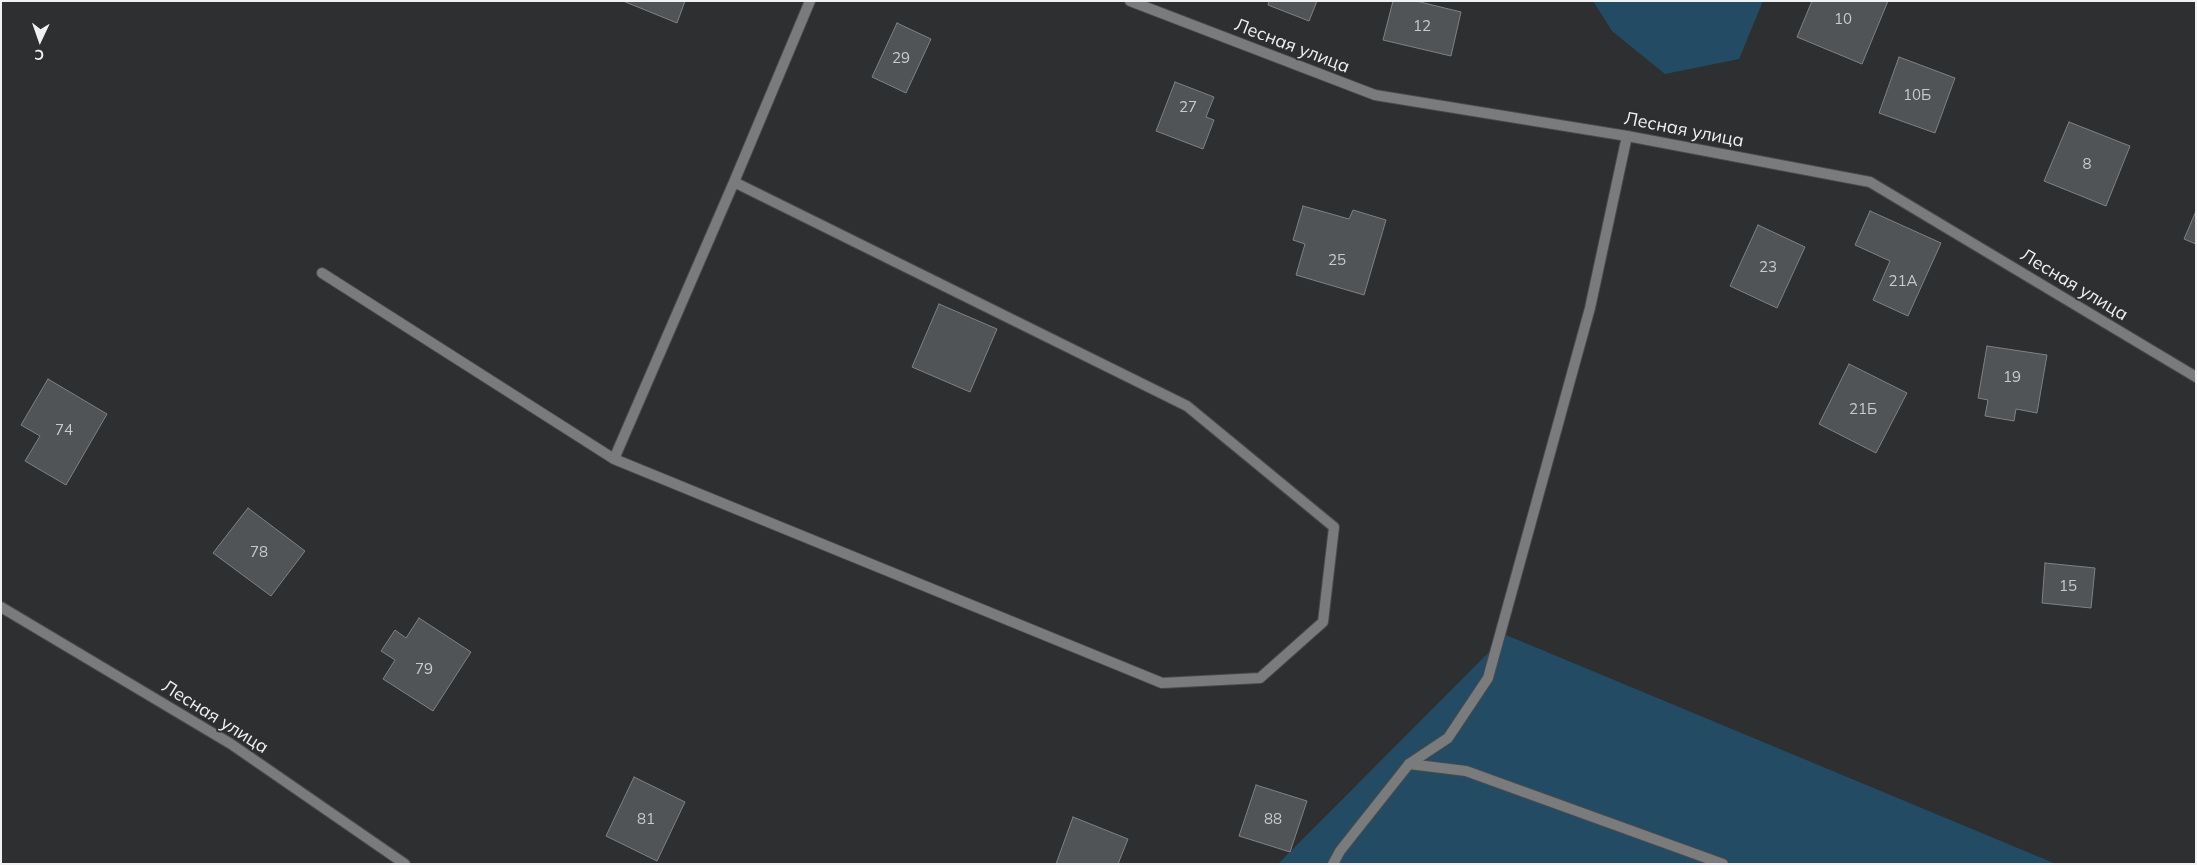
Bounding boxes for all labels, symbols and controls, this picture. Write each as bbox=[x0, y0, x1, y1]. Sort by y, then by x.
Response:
house number: 10 bbox=[1834, 10, 1852, 28]
street label: Лесная улица bbox=[1231, 14, 1353, 78]
north arrow bbox=[15, 15, 65, 65]
house number: 12 bbox=[1413, 17, 1431, 35]
text: С bbox=[34, 46, 44, 64]
house number: 29 bbox=[892, 49, 910, 67]
house number: 10Б bbox=[1903, 86, 1931, 104]
house number: 27 bbox=[1179, 98, 1197, 116]
street label: Лесная улица bbox=[1622, 108, 1746, 152]
house number: 8 bbox=[2083, 155, 2091, 173]
street label: Лесная улица bbox=[2016, 244, 2132, 326]
house number: 25 bbox=[1328, 251, 1346, 269]
house number: 23 bbox=[1759, 258, 1777, 276]
house number: 21А bbox=[1888, 272, 1918, 290]
house number: 19 bbox=[2003, 368, 2021, 386]
house number: 21Б bbox=[1849, 400, 1877, 418]
house number: 74 bbox=[55, 421, 73, 439]
house number: 78 bbox=[250, 543, 268, 561]
house number: 15 bbox=[2059, 577, 2077, 595]
house number: 79 bbox=[415, 660, 433, 678]
street label: Лесная улица bbox=[158, 676, 272, 758]
house number: 81 bbox=[637, 810, 655, 828]
house number: 88 bbox=[1264, 810, 1282, 828]

